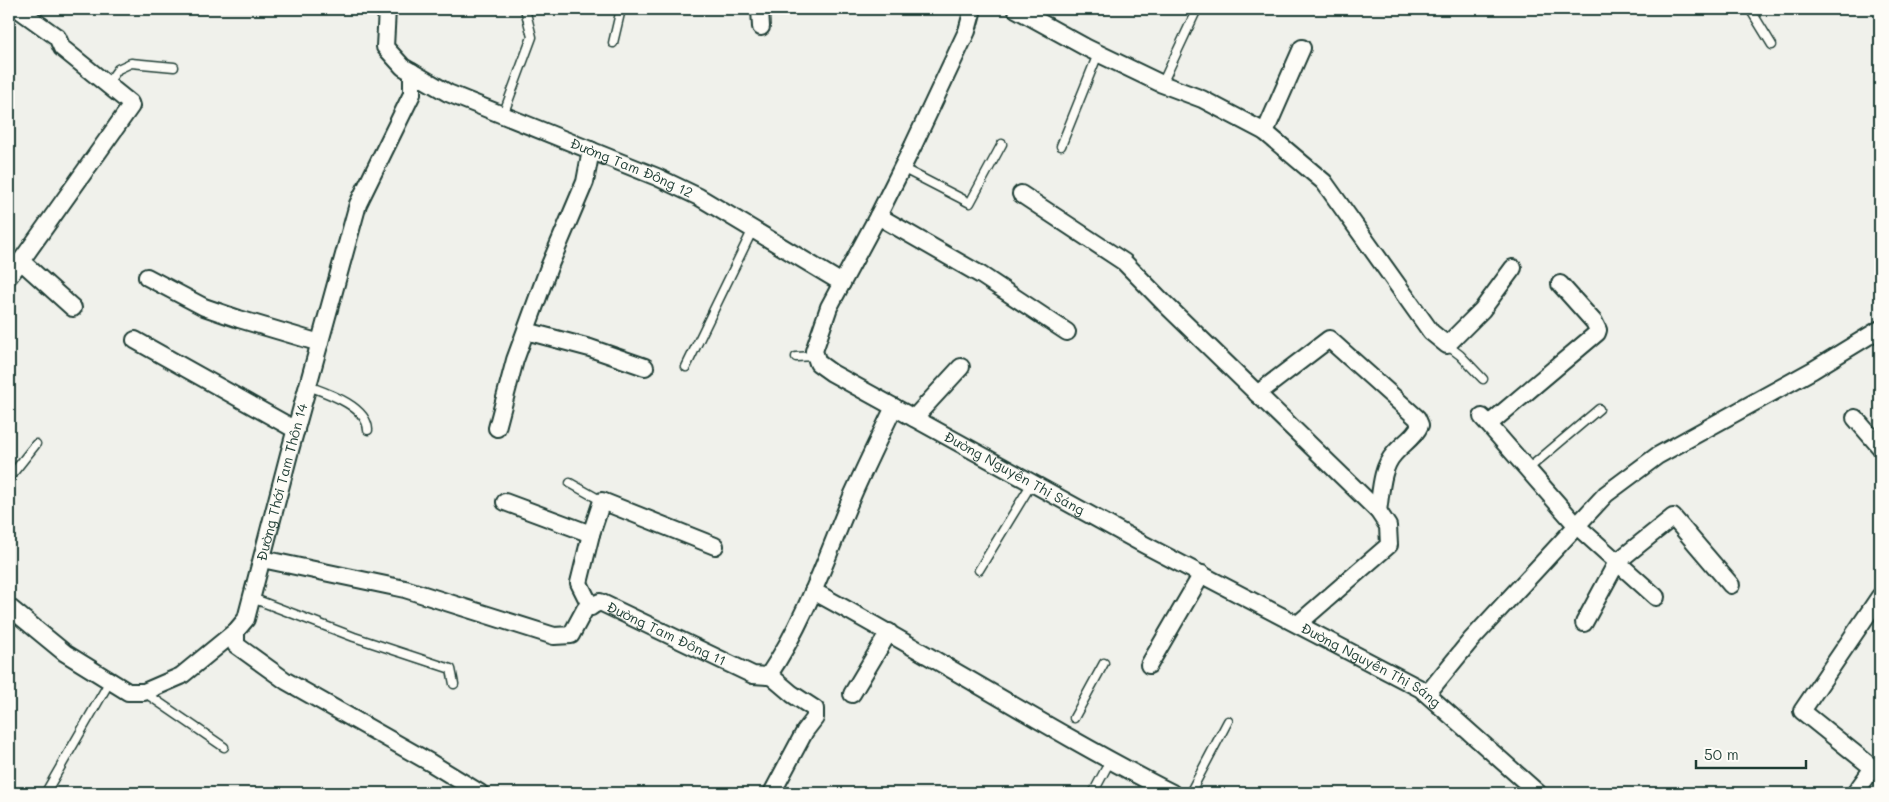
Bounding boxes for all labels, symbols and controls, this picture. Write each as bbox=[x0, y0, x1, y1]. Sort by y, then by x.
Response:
street label: Đường Tam Đông 12 bbox=[567, 133, 696, 202]
street label: Đường Thới Tam Thôn 14 bbox=[252, 400, 312, 563]
street label: Đường Nguyễn Thị Sáng bbox=[941, 427, 1088, 519]
street label: Đường Tam Đông 11 bbox=[604, 597, 729, 670]
street label: Đường Nguyễn Thị Sáng bbox=[1298, 618, 1445, 711]
scale bar bbox=[1696, 737, 1806, 769]
text: 50 m bbox=[1704, 744, 1739, 764]

